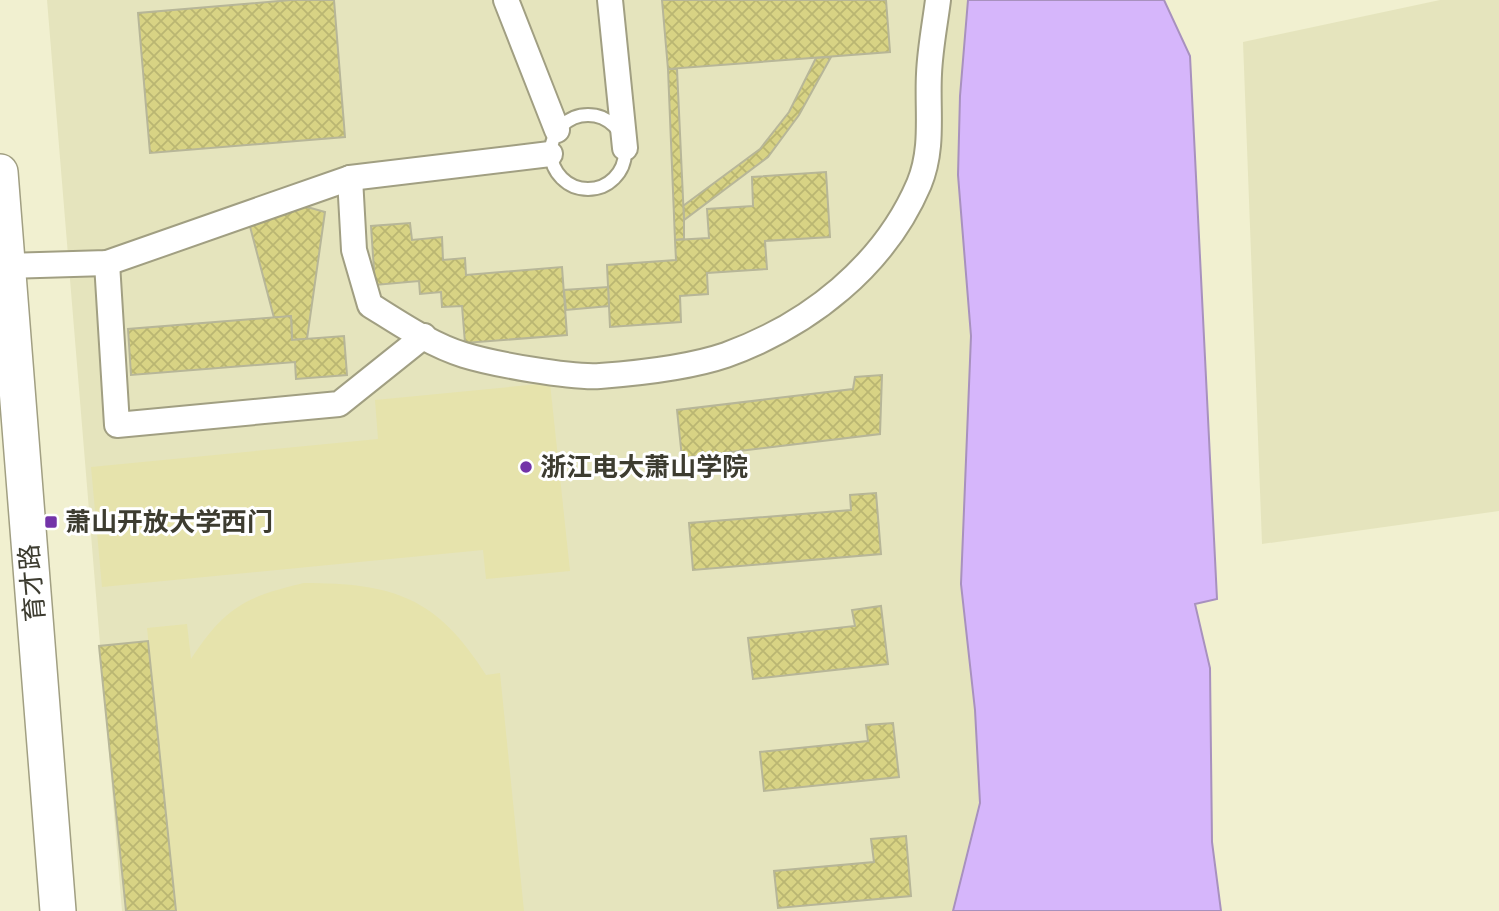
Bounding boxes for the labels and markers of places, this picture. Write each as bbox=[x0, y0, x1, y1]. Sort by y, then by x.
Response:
place label: 浙江电大萧山学院 bbox=[540, 448, 748, 486]
marker: 浙江电大萧山学院 bbox=[518, 459, 534, 475]
place label: 萧山开放大学西门 bbox=[65, 503, 273, 541]
marker: 萧山开放大学西门 bbox=[43, 514, 59, 530]

